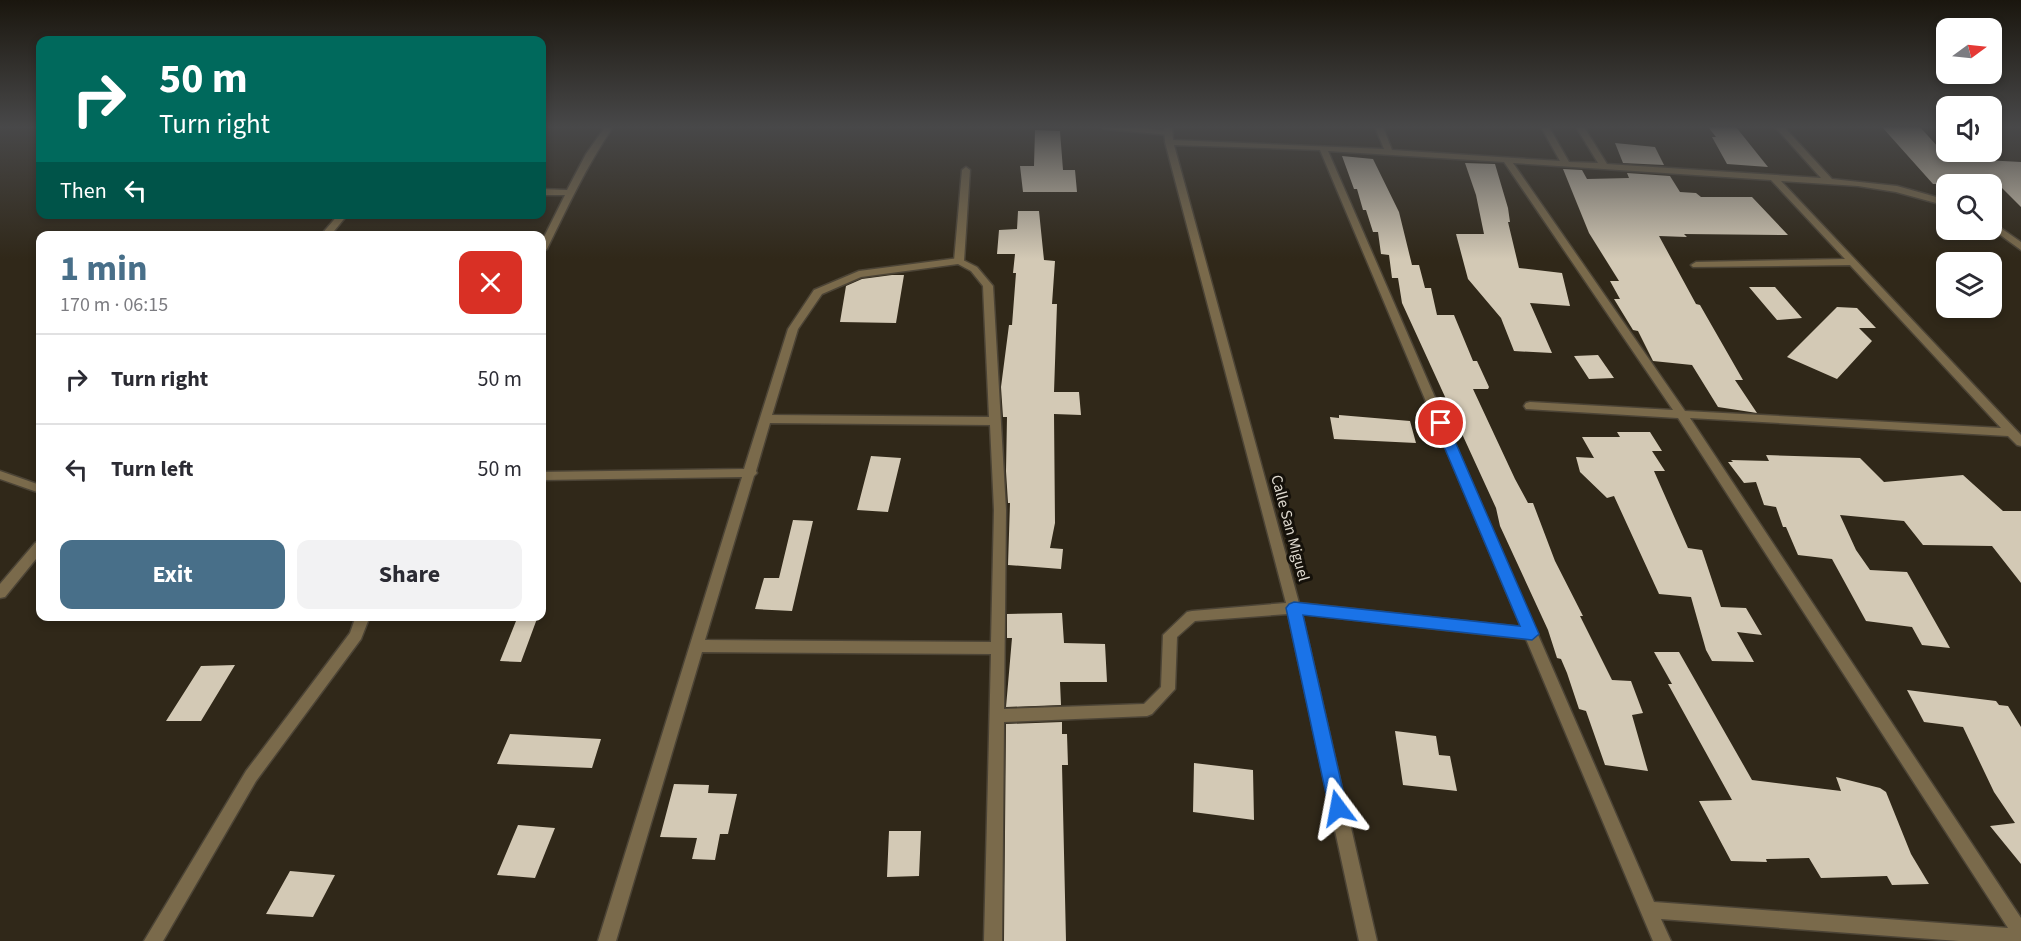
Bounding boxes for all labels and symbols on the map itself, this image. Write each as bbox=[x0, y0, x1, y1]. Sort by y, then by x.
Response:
north arrow bbox=[1936, 18, 2002, 84]
pin bbox=[1415, 397, 1466, 448]
street label: Calle San Miguel bbox=[1265, 472, 1315, 584]
position arrow bbox=[1306, 776, 1370, 840]

